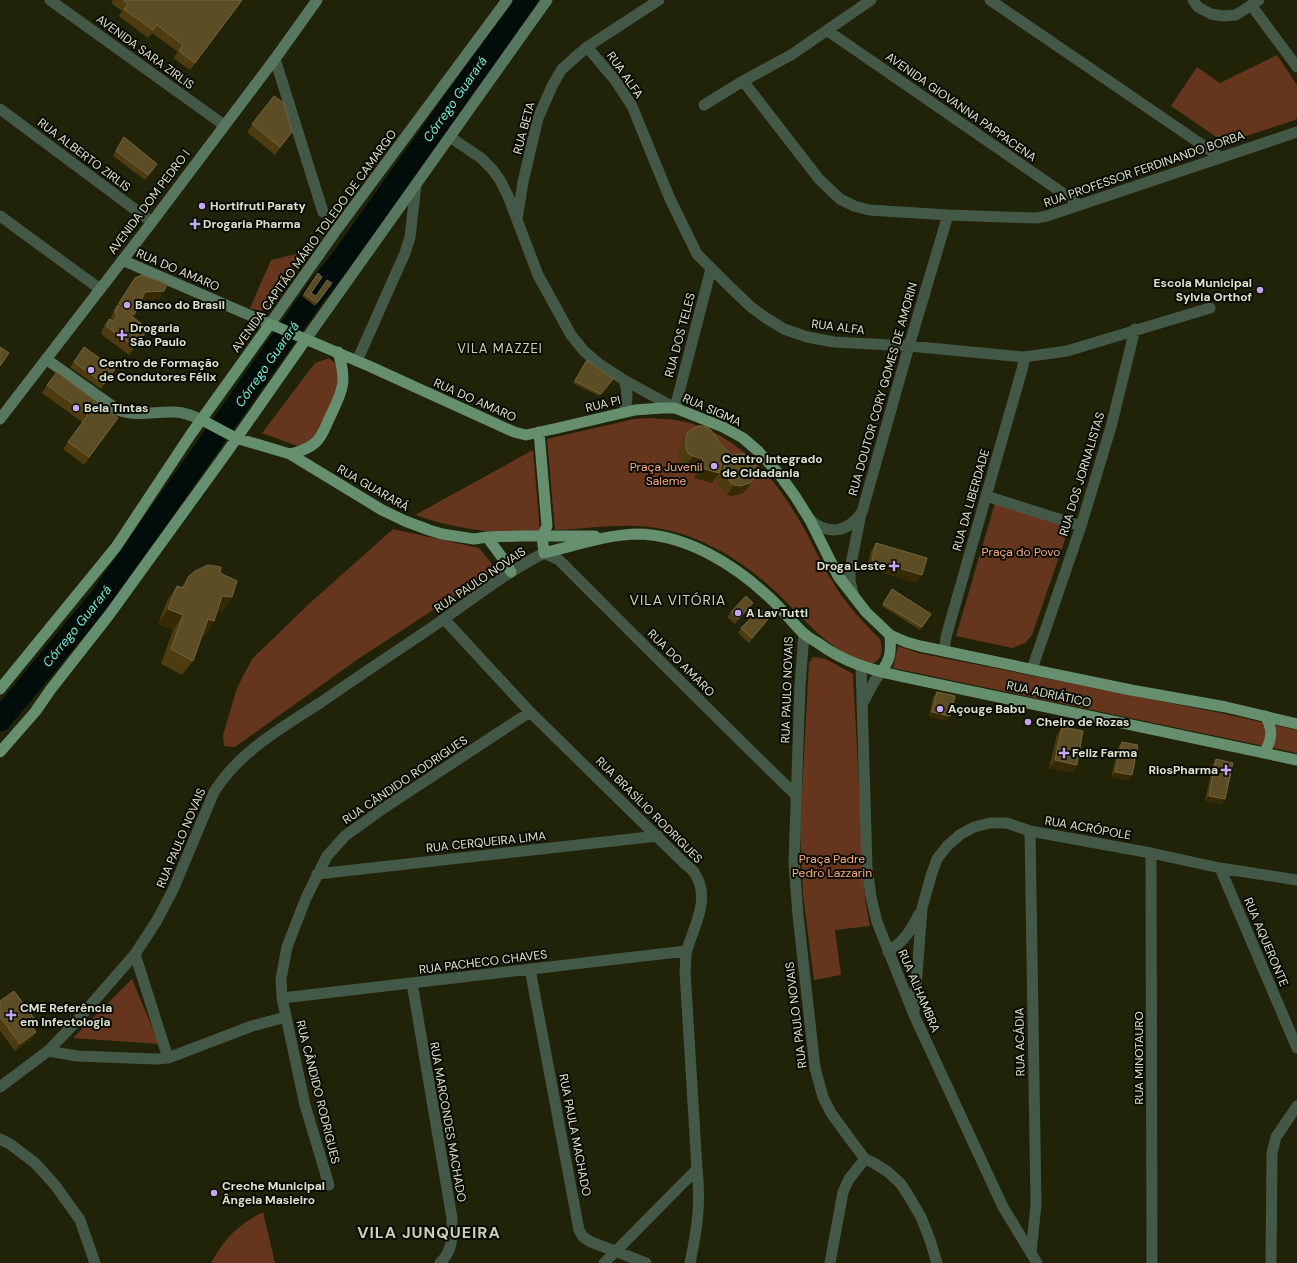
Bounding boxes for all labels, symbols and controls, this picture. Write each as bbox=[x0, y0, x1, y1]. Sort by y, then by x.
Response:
street label: AVENIDA SARA ZIRLIS bbox=[93, 11, 197, 93]
street label: RUA ALFA bbox=[603, 48, 647, 102]
street label: AVENIDA GIOVANNA PAPPACENA bbox=[882, 49, 1040, 165]
water label: Córrego Guarará bbox=[419, 53, 491, 145]
street label: RUA BETA bbox=[509, 100, 539, 156]
street label: RUA ALBERTO ZIRLIS bbox=[34, 115, 134, 195]
street label: AVENIDA CAPITÃO MÁRIO TOLEDO DE CAMARGO bbox=[228, 126, 400, 356]
street label: RUA PROFESSOR FERDINANDO BORBA bbox=[1042, 127, 1247, 211]
street label: AVENIDA DOM PEDRO I bbox=[104, 147, 194, 257]
place label: Hortifruti Paraty bbox=[210, 198, 306, 214]
marker: Hortifruti Paraty bbox=[197, 201, 207, 211]
place label: Drogaria Pharma bbox=[203, 216, 301, 232]
marker: Drogaria Pharma bbox=[190, 219, 200, 229]
street label: RUA DO AMARO bbox=[134, 245, 222, 295]
place label: Escola Municipal Sylvia Orthof bbox=[1154, 275, 1252, 305]
street label: RUA DOUTOR CORY GOMES DE AMORIN bbox=[845, 281, 921, 497]
marker: Escola Municipal Sylvia Orthof bbox=[1255, 285, 1265, 295]
street label: RUA DOS TELES bbox=[661, 291, 699, 379]
place label: Banco do Brasil bbox=[135, 297, 225, 313]
marker: Banco do Brasil bbox=[122, 300, 132, 310]
street label: RUA ALFA bbox=[810, 316, 866, 338]
water label: Córrego Guarará bbox=[231, 318, 303, 410]
place label: Drogaria São Paulo bbox=[130, 320, 186, 350]
marker: Drogaria São Paulo bbox=[117, 330, 127, 340]
district label: VILA MAZZEI bbox=[457, 340, 543, 357]
place label: Centro de Formação de Condutores Félix bbox=[99, 355, 219, 385]
marker: Centro de Formação de Condutores Félix bbox=[86, 365, 96, 375]
street label: RUA DO AMARO bbox=[431, 375, 519, 425]
street label: RUA SIGMA bbox=[680, 390, 744, 430]
street label: RUA PI bbox=[584, 392, 622, 416]
place label: Bela Tintas bbox=[84, 400, 148, 416]
marker: Bela Tintas bbox=[71, 403, 81, 413]
street label: RUA DOS JORNALISTAS bbox=[1056, 410, 1108, 538]
street label: RUA DA LIBERDADE bbox=[949, 447, 993, 553]
place label: Centro Integrado de Cidadania bbox=[722, 451, 823, 481]
park label: Praça Juvenil Saleme bbox=[630, 459, 702, 489]
street label: RUA GUARARÁ bbox=[334, 461, 412, 515]
marker: Centro Integrado de Cidadania bbox=[709, 461, 719, 471]
street label: RUA PAULO NOVAIS bbox=[431, 543, 529, 617]
park label: Praça do Povo bbox=[982, 544, 1060, 560]
place label: Droga Leste bbox=[817, 558, 886, 574]
marker: Droga Leste bbox=[889, 561, 899, 571]
water label: Córrego Guarará bbox=[39, 581, 115, 671]
district label: VILA VITÓRIA bbox=[630, 591, 726, 609]
place label: A Lav Tutti bbox=[746, 605, 808, 621]
marker: A Lav Tutti bbox=[733, 608, 743, 618]
street label: RUA DO AMARO bbox=[644, 626, 718, 700]
street label: RUA PAULO NOVAIS bbox=[777, 636, 797, 744]
street label: RUA ADRIÁTICO bbox=[1005, 677, 1093, 711]
place label: Açouge Babu bbox=[948, 701, 1025, 717]
marker: Açouge Babu bbox=[935, 704, 945, 714]
place label: Cheiro de Rozas bbox=[1036, 714, 1129, 730]
marker: Cheiro de Rozas bbox=[1023, 717, 1033, 727]
street label: RUA CÂNDIDO RODRIGUES bbox=[339, 732, 471, 828]
place label: Feliz Farma bbox=[1072, 745, 1137, 761]
marker: Feliz Farma bbox=[1059, 748, 1069, 758]
street label: RUA BRASÍLIO RODRIGUES bbox=[592, 753, 706, 867]
place label: RiosPharma bbox=[1148, 762, 1218, 778]
marker: RiosPharma bbox=[1221, 765, 1231, 775]
street label: RUA PAULO NOVAIS bbox=[153, 786, 209, 890]
street label: RUA ACRÓPOLE bbox=[1043, 813, 1133, 844]
street label: RUA CERQUEIRA LIMA bbox=[425, 828, 547, 856]
park label: Praça Padre Pedro Lazzarin bbox=[792, 851, 872, 881]
street label: RUA AQUERONTE bbox=[1240, 895, 1292, 989]
street label: RUA PACHECO CHAVES bbox=[418, 946, 548, 978]
street label: RUA ALHAMBRA bbox=[894, 947, 944, 1035]
street label: RUA PAULO NOVAIS bbox=[782, 961, 810, 1069]
place label: CME Referência em Infectologia bbox=[20, 1000, 112, 1030]
street label: RUA ACÁDIA bbox=[1011, 1008, 1029, 1076]
marker: CME Referência em Infectologia bbox=[5, 1009, 17, 1021]
street label: RUA MINOTAURO bbox=[1131, 1011, 1147, 1105]
street label: RUA CÂNDIDO RODRIGUES bbox=[292, 1018, 344, 1166]
street label: RUA MARCONDES MACHADO bbox=[426, 1041, 470, 1203]
street label: RUA PAULA MACHADO bbox=[555, 1072, 595, 1198]
place label: Creche Municipal Ângela Masieiro bbox=[222, 1178, 325, 1208]
marker: Creche Municipal Ângela Masieiro bbox=[209, 1188, 219, 1198]
district label: VILA JUNQUEIRA bbox=[357, 1222, 501, 1243]

